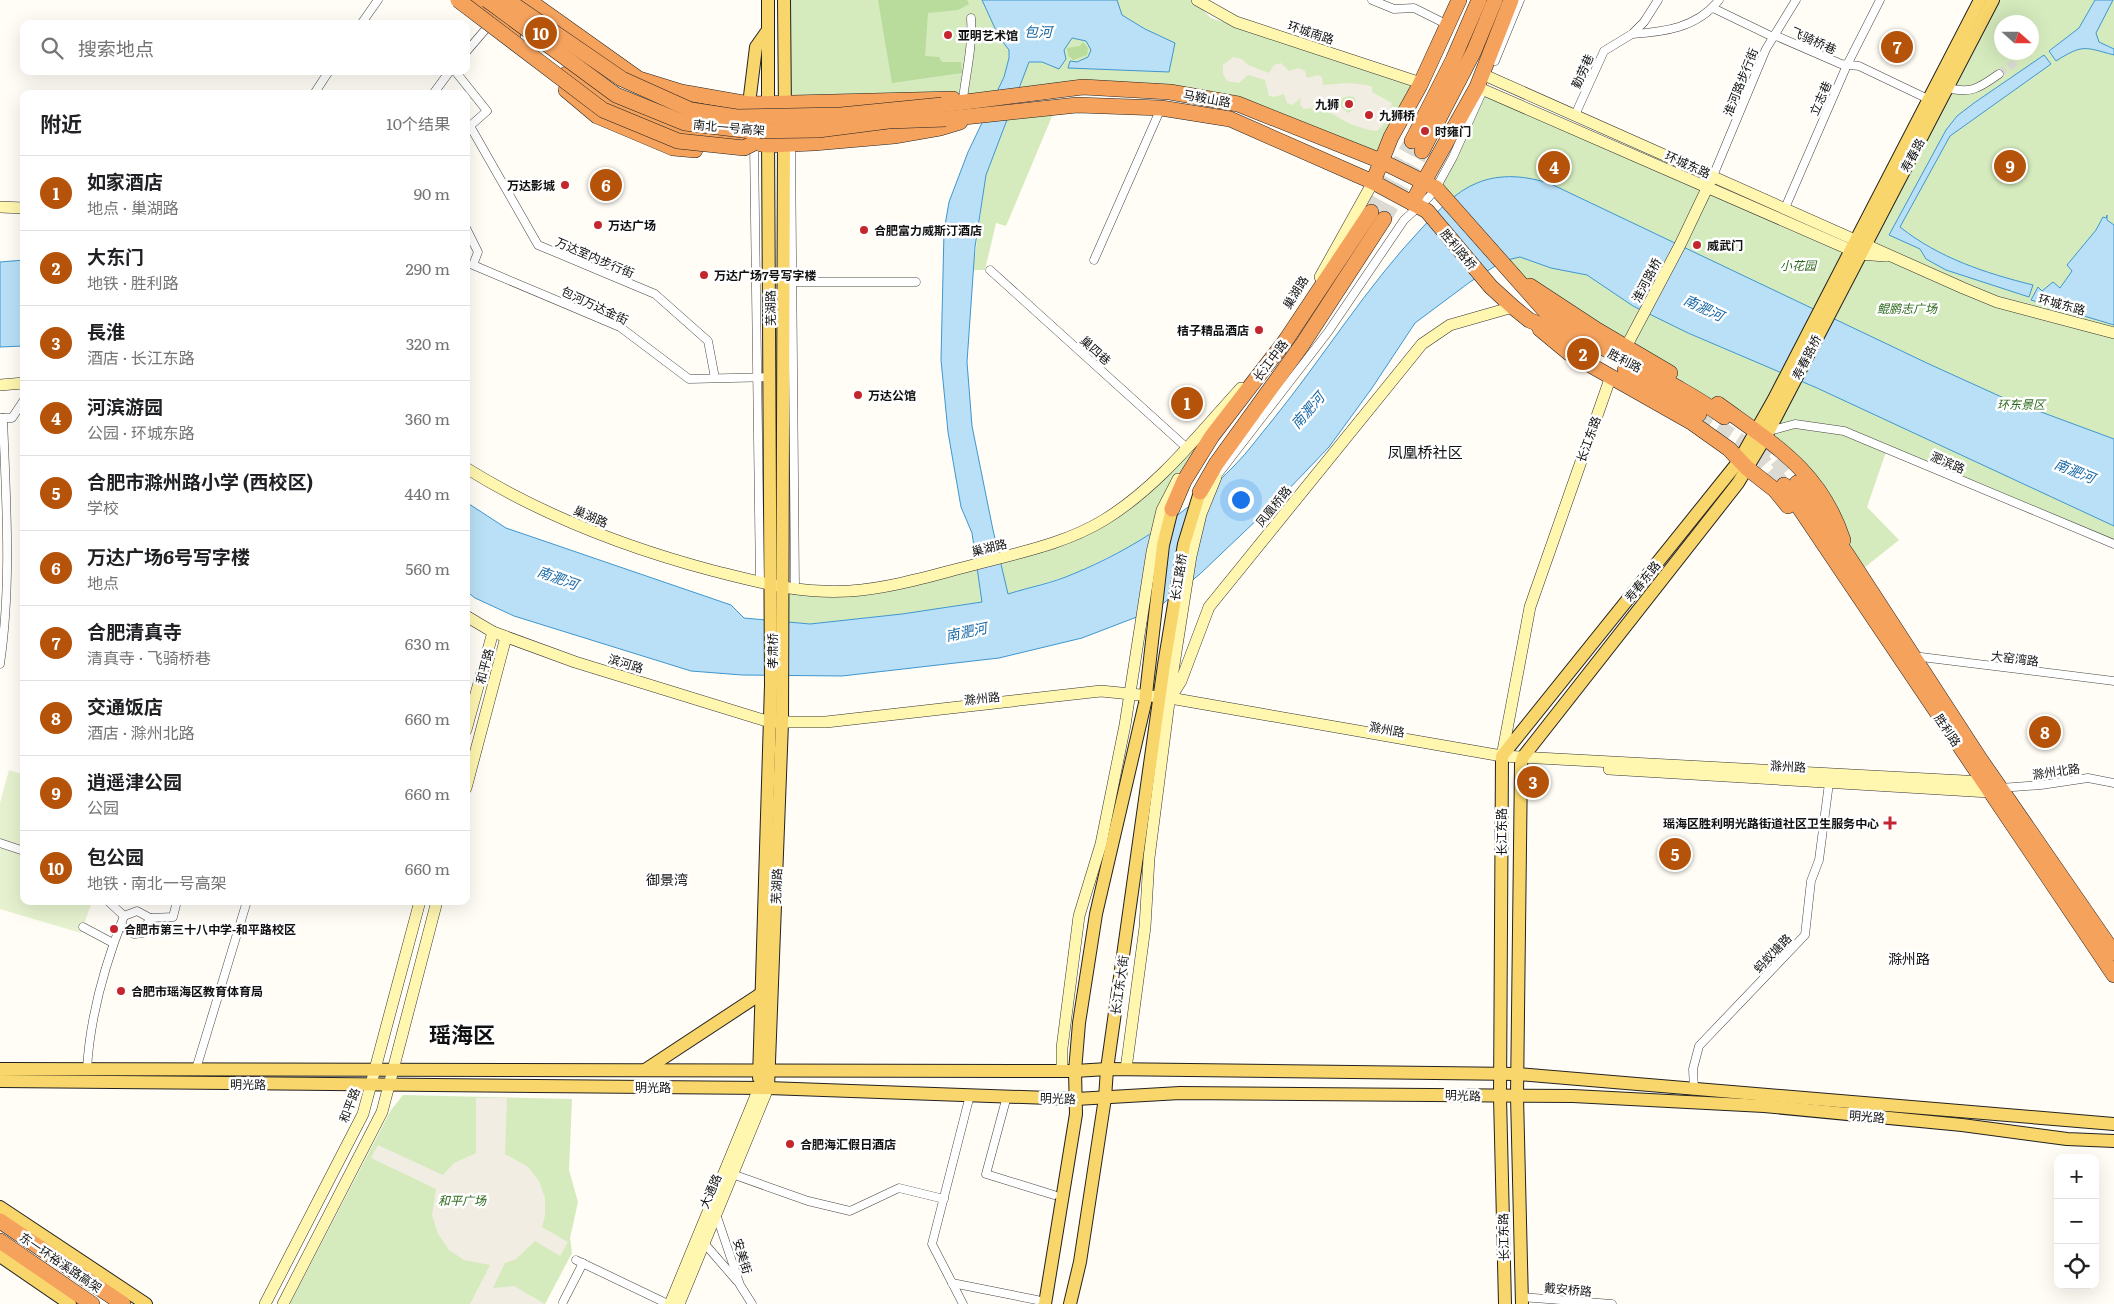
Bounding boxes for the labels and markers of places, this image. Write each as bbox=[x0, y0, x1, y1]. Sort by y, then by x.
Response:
pin: 10 bbox=[525, 14, 557, 52]
place label: 亚明艺术馆 bbox=[958, 26, 1018, 44]
pin: 7 bbox=[1881, 28, 1913, 66]
marker: 亚明艺术馆 bbox=[942, 29, 954, 41]
place label: 九狮 bbox=[1315, 95, 1339, 113]
marker: 九狮 bbox=[1343, 98, 1355, 110]
place label: 九狮桥 bbox=[1379, 106, 1415, 124]
marker: 九狮桥 bbox=[1363, 109, 1375, 121]
place label: 时雍门 bbox=[1435, 122, 1471, 140]
marker: 时雍门 bbox=[1419, 125, 1431, 137]
pin: 9 bbox=[1994, 147, 2026, 185]
pin: 4 bbox=[1538, 148, 1570, 186]
pin: 6 bbox=[590, 166, 622, 204]
place label: 万达影城 bbox=[507, 176, 555, 194]
marker: 万达影城 bbox=[559, 179, 571, 191]
place label: 万达广场 bbox=[608, 216, 656, 234]
marker: 万达广场 bbox=[592, 219, 604, 231]
place label: 合肥富力威斯汀酒店 bbox=[874, 221, 982, 239]
marker: 合肥富力威斯汀酒店 bbox=[858, 224, 870, 236]
place label: 威武门 bbox=[1707, 236, 1743, 254]
marker: 威武门 bbox=[1691, 239, 1703, 251]
place label: 万达广场7号写字楼 bbox=[714, 266, 817, 284]
marker: 万达广场7号写字楼 bbox=[698, 269, 710, 281]
place label: 桔子精品酒店 bbox=[1177, 321, 1249, 339]
marker: 桔子精品酒店 bbox=[1253, 324, 1265, 336]
pin: 2 bbox=[1567, 335, 1599, 373]
pin: 1 bbox=[1171, 384, 1203, 422]
place label: 万达公馆 bbox=[868, 386, 916, 404]
marker: 万达公馆 bbox=[852, 389, 864, 401]
pin: 8 bbox=[2029, 713, 2061, 751]
pin: 3 bbox=[1517, 763, 1549, 801]
place label: 瑶海区胜利明光路街道社区卫生服务中心 bbox=[1663, 814, 1879, 832]
marker: 瑶海区胜利明光路街道社区卫生服务中心 bbox=[1883, 816, 1897, 830]
pin: 5 bbox=[1659, 835, 1691, 873]
place label: 合肥市第三十八中学-和平路校区 bbox=[124, 920, 296, 938]
marker: 合肥市第三十八中学-和平路校区 bbox=[108, 923, 120, 935]
place label: 合肥市瑶海区教育体育局 bbox=[131, 982, 263, 1000]
marker: 合肥市瑶海区教育体育局 bbox=[115, 985, 127, 997]
place label: 合肥海汇假日酒店 bbox=[800, 1135, 896, 1153]
marker: 合肥海汇假日酒店 bbox=[784, 1138, 796, 1150]

